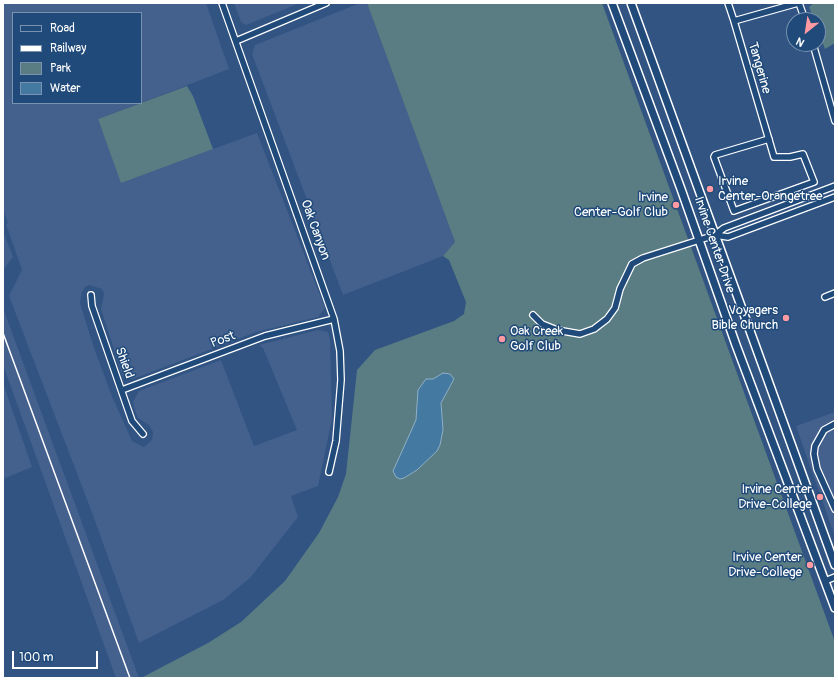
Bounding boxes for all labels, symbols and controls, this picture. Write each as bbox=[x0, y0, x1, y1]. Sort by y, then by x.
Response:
legend bbox=[12, 12, 142, 104]
north arrow bbox=[786, 12, 826, 52]
text: Road bbox=[50, 21, 75, 36]
text: N bbox=[794, 34, 807, 49]
street label: Tangerine bbox=[744, 40, 774, 96]
text: Railway bbox=[50, 41, 86, 56]
text: Park bbox=[50, 61, 71, 76]
text: Water bbox=[50, 81, 81, 96]
place label: Irvine Center-Orangetree bbox=[718, 174, 823, 205]
marker: Irvine Center-Orangetree bbox=[705, 184, 715, 194]
place label: Irvine Center-Golf Club bbox=[574, 190, 668, 221]
street label: Irvine Center Drive bbox=[690, 195, 738, 295]
street label: Oak Canyon bbox=[297, 198, 333, 262]
marker: Irvine Center-Golf Club bbox=[671, 200, 681, 210]
place label: Voyagers Bible Church bbox=[712, 303, 778, 334]
marker: Voyagers Bible Church bbox=[781, 313, 791, 323]
place label: Oak Creek Golf Club bbox=[510, 324, 563, 355]
street label: Post bbox=[208, 328, 238, 352]
marker: Oak Creek Golf Club bbox=[497, 334, 507, 344]
street label: Shield bbox=[111, 345, 137, 381]
place label: Irvine Center Drive-College bbox=[738, 482, 812, 513]
marker: Irvine Center Drive-College bbox=[815, 492, 825, 502]
place label: Irvive Center Drive-College bbox=[728, 550, 802, 581]
marker: Irvive Center Drive-College bbox=[805, 560, 815, 570]
scale bar bbox=[14, 643, 100, 669]
text: 100 m bbox=[19, 650, 53, 665]

